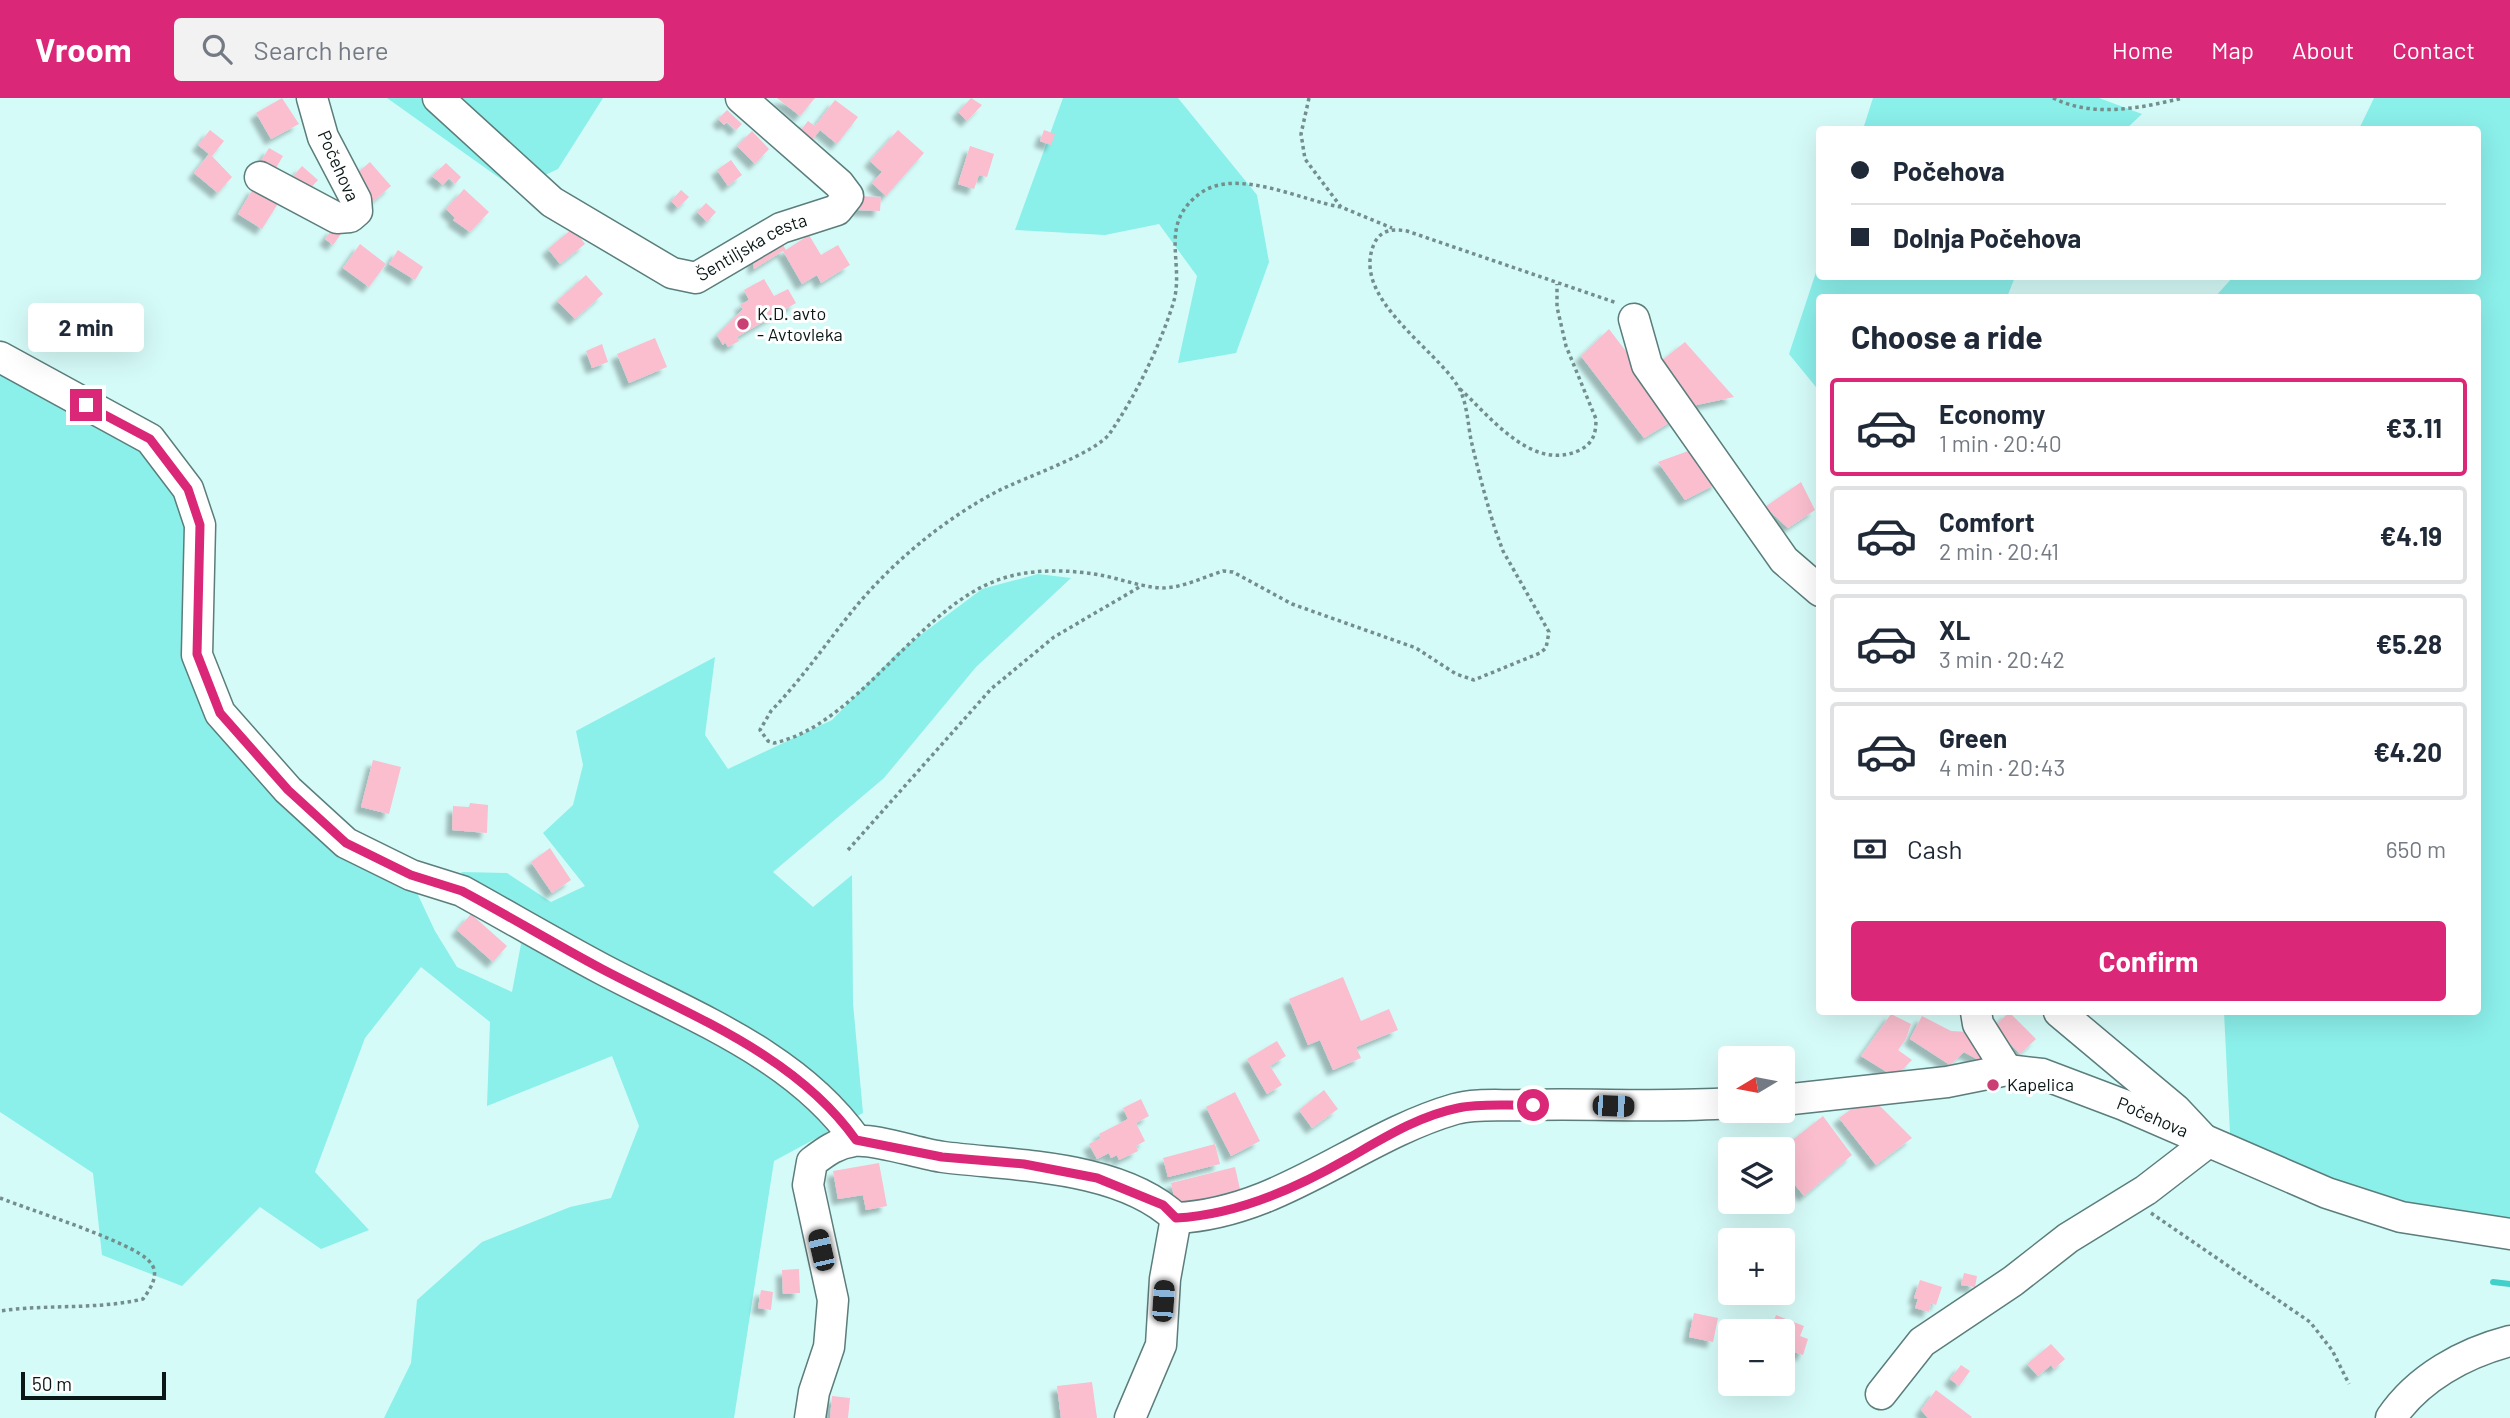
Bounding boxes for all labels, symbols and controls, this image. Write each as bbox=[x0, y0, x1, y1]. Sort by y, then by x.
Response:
search box bbox=[174, 18, 664, 81]
text: Vroom bbox=[35, 29, 132, 69]
icon: search bbox=[198, 30, 236, 68]
text: Search here bbox=[254, 34, 389, 65]
text: Home bbox=[2112, 35, 2173, 64]
text: Map bbox=[2211, 35, 2254, 64]
text: About bbox=[2292, 35, 2354, 64]
text: Contact bbox=[2392, 35, 2475, 64]
street label: Počehova bbox=[313, 127, 364, 205]
text: Počehova bbox=[1893, 155, 2005, 186]
street label: Šentiljska cesta bbox=[692, 208, 809, 285]
text: Dolnja Počehova bbox=[1893, 222, 2081, 253]
place label: K.D. avto - Avtovleka bbox=[757, 302, 843, 345]
callout: 2 min bbox=[28, 303, 144, 352]
text: 2 min bbox=[58, 313, 114, 341]
marker: K.D. avto - Avtovleka bbox=[735, 316, 751, 332]
text: Choose a ride bbox=[1851, 317, 2043, 355]
route end bbox=[70, 389, 102, 421]
icon: car bbox=[1855, 396, 1918, 459]
text: Economy bbox=[1939, 398, 2045, 429]
text: €3.11 bbox=[2386, 412, 2442, 443]
text: 1 min · 20:40 bbox=[1939, 429, 2062, 457]
icon: car bbox=[1855, 504, 1918, 567]
text: Comfort bbox=[1939, 506, 2035, 537]
text: €4.19 bbox=[2380, 520, 2442, 551]
text: 2 min · 20:41 bbox=[1939, 537, 2059, 565]
icon: car bbox=[1855, 612, 1918, 675]
text: XL bbox=[1939, 614, 1970, 645]
text: €5.28 bbox=[2376, 628, 2442, 659]
text: 3 min · 20:42 bbox=[1939, 645, 2065, 673]
icon: car bbox=[1855, 720, 1918, 783]
text: Green bbox=[1939, 722, 2007, 753]
text: €4.20 bbox=[2373, 736, 2442, 767]
text: 4 min · 20:43 bbox=[1939, 753, 2065, 781]
icon: cash bbox=[1851, 830, 1889, 868]
text: Cash bbox=[1907, 833, 1962, 864]
text: 650 m bbox=[2386, 835, 2446, 863]
button: Confirm bbox=[1851, 921, 2446, 1001]
north arrow bbox=[1718, 1046, 1796, 1124]
map controls bbox=[1718, 1046, 1795, 1396]
place label: Kapelica bbox=[2007, 1073, 2074, 1095]
marker: Kapelica bbox=[1985, 1077, 2001, 1093]
route start bbox=[1517, 1089, 1549, 1121]
street label: Počehova bbox=[2114, 1091, 2192, 1142]
car bbox=[1592, 1095, 1635, 1117]
button: layers bbox=[1718, 1137, 1795, 1214]
car bbox=[807, 1227, 836, 1273]
button: + bbox=[1718, 1228, 1795, 1305]
car bbox=[1152, 1279, 1175, 1323]
button: − bbox=[1718, 1319, 1795, 1396]
scale bar bbox=[21, 1369, 166, 1401]
text: 50 m bbox=[32, 1372, 72, 1395]

